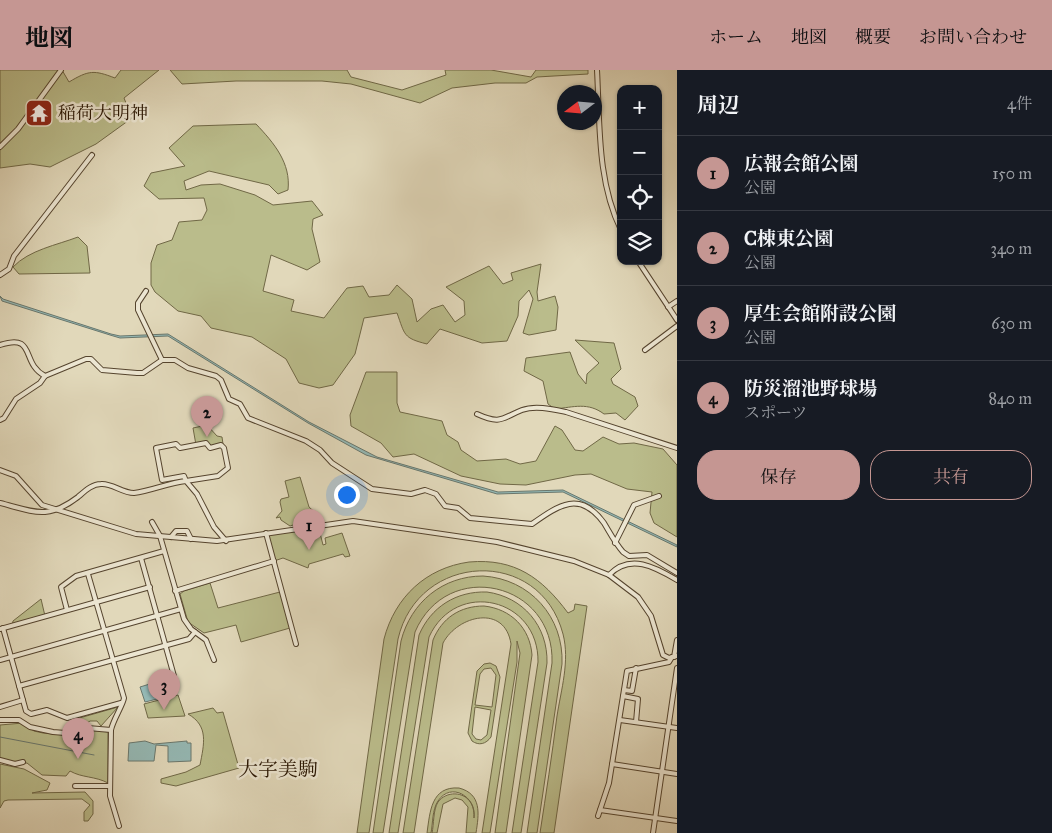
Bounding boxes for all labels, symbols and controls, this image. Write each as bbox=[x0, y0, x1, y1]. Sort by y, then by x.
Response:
text: 地図 bbox=[25, 23, 73, 53]
text: ホーム bbox=[709, 26, 763, 48]
text: 地図 bbox=[791, 26, 827, 48]
text: 概要 bbox=[855, 26, 891, 48]
text: お問い合わせ bbox=[919, 26, 1027, 48]
north arrow bbox=[557, 85, 602, 130]
map controls bbox=[617, 85, 662, 265]
button: + bbox=[617, 85, 662, 130]
text: 周辺 bbox=[697, 92, 739, 118]
text: 4件 bbox=[1007, 94, 1032, 113]
temple icon: 稲荷大明神 bbox=[24, 98, 54, 128]
place label: 稲荷大明神 bbox=[58, 102, 148, 124]
button: − bbox=[617, 130, 662, 175]
text: 広報会館公園 bbox=[744, 152, 858, 175]
text: 1 bbox=[710, 164, 716, 183]
text: 150 m bbox=[992, 164, 1032, 183]
button: locate bbox=[617, 175, 662, 220]
text: 公園 bbox=[744, 178, 776, 197]
button: layers bbox=[617, 220, 662, 265]
text: C棟東公園 bbox=[744, 227, 833, 250]
text: 2 bbox=[709, 239, 717, 258]
text: 340 m bbox=[990, 239, 1032, 258]
text: 公園 bbox=[744, 253, 776, 272]
text: 厚生会館附設公園 bbox=[744, 302, 896, 325]
text: 3 bbox=[710, 314, 716, 333]
text: 630 m bbox=[991, 314, 1032, 333]
text: 公園 bbox=[744, 328, 776, 347]
text: 防災溜池野球場 bbox=[744, 377, 877, 400]
text: 4 bbox=[709, 389, 717, 408]
text: 840 m bbox=[988, 389, 1032, 408]
pin: 2 bbox=[191, 396, 223, 437]
text: スポーツ bbox=[744, 403, 807, 422]
button: 保存 bbox=[697, 450, 860, 500]
button: 共有 bbox=[870, 450, 1032, 500]
your location bbox=[334, 482, 360, 508]
pin: 1 bbox=[293, 509, 325, 550]
pin: 3 bbox=[148, 669, 180, 710]
pin: 4 bbox=[62, 718, 94, 759]
district label: 大字美駒 bbox=[238, 757, 318, 781]

